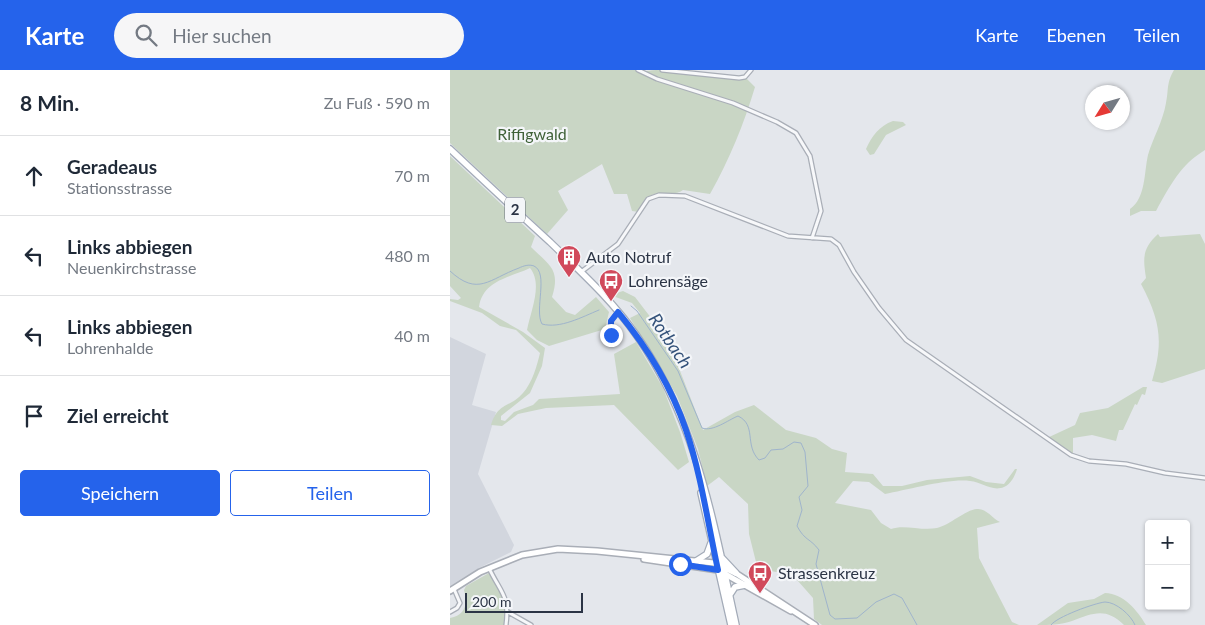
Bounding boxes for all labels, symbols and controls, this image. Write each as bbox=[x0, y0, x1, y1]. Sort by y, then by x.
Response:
search box bbox=[114, 13, 464, 58]
text: Karte bbox=[25, 21, 84, 50]
icon: search bbox=[132, 21, 160, 49]
text: Hier suchen bbox=[172, 24, 272, 47]
text: Karte bbox=[975, 24, 1018, 46]
text: Ebenen bbox=[1046, 24, 1106, 46]
text: Teilen bbox=[1134, 24, 1180, 46]
north arrow bbox=[1085, 85, 1130, 130]
text: 8 Min. bbox=[20, 90, 79, 115]
text: Zu Fuß · 590 m bbox=[324, 93, 430, 112]
park label: Riffigwald bbox=[497, 124, 567, 143]
text: Geradeaus bbox=[67, 155, 157, 178]
icon: ahead bbox=[20, 162, 48, 190]
text: 70 m bbox=[394, 166, 430, 185]
text: Stationsstrasse bbox=[67, 178, 172, 197]
road number: 2 bbox=[505, 198, 525, 222]
text: Links abbiegen bbox=[67, 235, 192, 258]
icon: left bbox=[20, 242, 48, 270]
building icon: Auto Notruf bbox=[556, 244, 582, 278]
text: 480 m bbox=[385, 246, 430, 265]
place label: Auto Notruf bbox=[586, 247, 672, 266]
text: Neuenkirchstrasse bbox=[67, 258, 196, 277]
bus stop icon: Lohrensäge bbox=[598, 268, 624, 302]
place label: Lohrensäge bbox=[628, 271, 708, 290]
water label: Rotbach bbox=[644, 309, 697, 372]
text: Links abbiegen bbox=[67, 315, 192, 338]
icon: left bbox=[20, 322, 48, 350]
route end bbox=[600, 324, 623, 347]
text: 40 m bbox=[394, 326, 430, 345]
text: Lohrenhalde bbox=[67, 338, 154, 357]
icon: arrive bbox=[20, 402, 48, 430]
text: Ziel erreicht bbox=[67, 404, 169, 427]
button: Speichern bbox=[20, 470, 220, 516]
button: Teilen bbox=[230, 470, 430, 516]
map controls bbox=[1145, 520, 1190, 610]
button: + bbox=[1145, 520, 1190, 565]
route start bbox=[669, 553, 692, 576]
bus stop icon: Strassenkreuz bbox=[747, 560, 773, 594]
place label: Strassenkreuz bbox=[778, 563, 875, 582]
button: − bbox=[1145, 565, 1190, 610]
scale bar bbox=[465, 590, 582, 613]
text: 200 m bbox=[472, 593, 511, 610]

